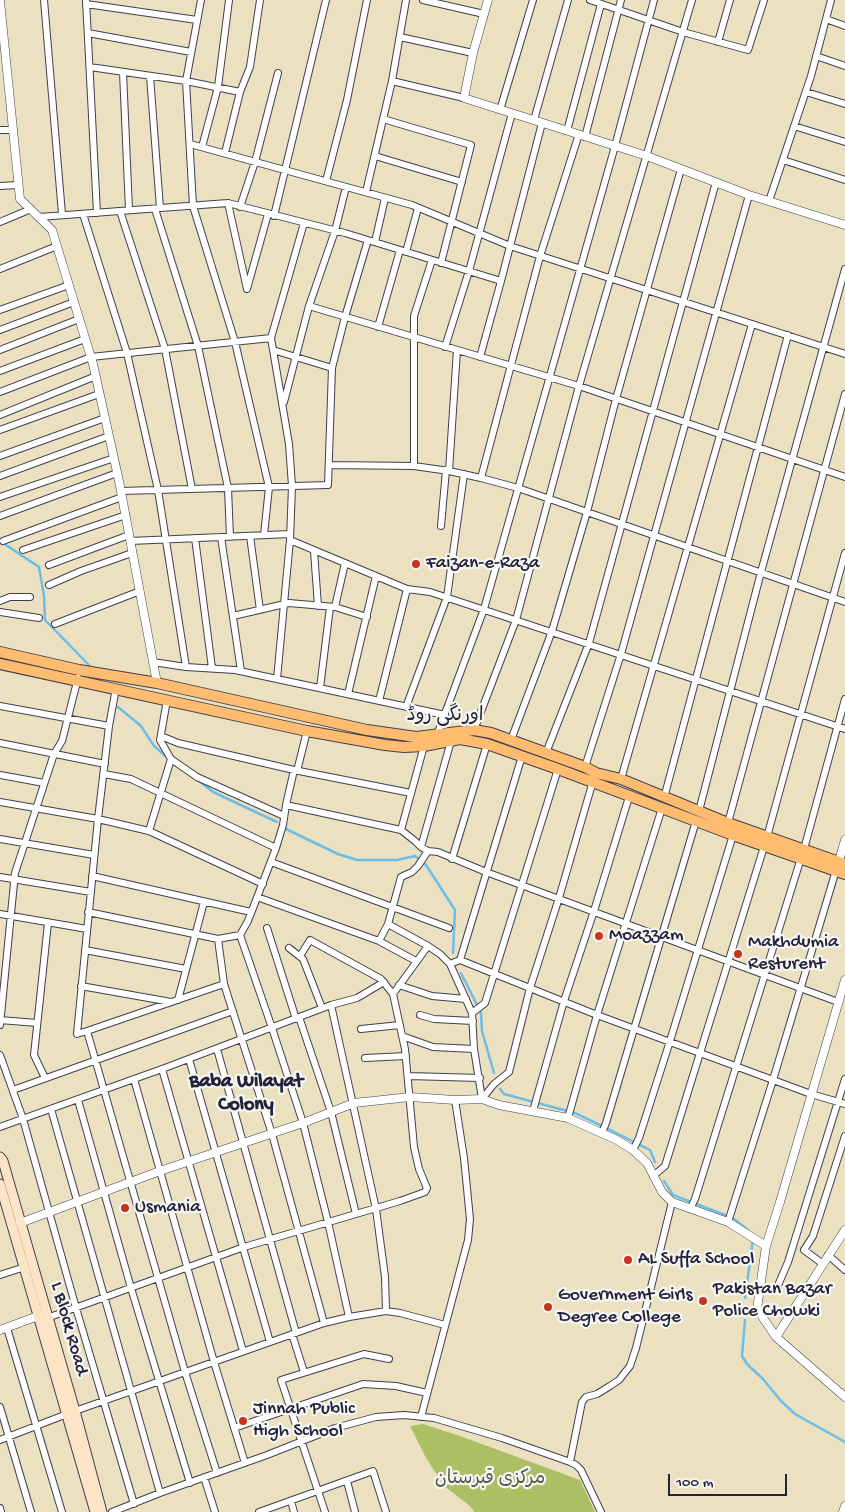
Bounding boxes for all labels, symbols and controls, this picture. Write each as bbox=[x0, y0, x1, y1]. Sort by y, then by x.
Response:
place label: Faizan-e-Raza bbox=[426, 553, 540, 575]
marker: Faizan-e-Raza bbox=[410, 558, 422, 570]
street label: اورنگی روڈ bbox=[407, 706, 483, 728]
place label: Moazzam bbox=[609, 925, 683, 947]
marker: Moazzam bbox=[593, 930, 605, 942]
place label: Makhdumia Resturent bbox=[748, 932, 839, 976]
marker: Makhdumia Resturent bbox=[732, 948, 744, 960]
district label: Baba Wilayat Colony bbox=[189, 1071, 303, 1118]
place label: Usmania bbox=[135, 1197, 201, 1219]
marker: Usmania bbox=[119, 1202, 131, 1214]
place label: AL Suffa School bbox=[638, 1249, 754, 1271]
marker: AL Suffa School bbox=[622, 1254, 634, 1266]
place label: Pakistan Bazar Police Chowki bbox=[713, 1279, 831, 1323]
street label: L Block Road bbox=[44, 1280, 92, 1378]
place label: Government Girls Degree College bbox=[558, 1285, 692, 1329]
marker: Pakistan Bazar Police Chowki bbox=[697, 1295, 709, 1307]
marker: Government Girls Degree College bbox=[542, 1301, 554, 1313]
place label: Jinnah Public High School bbox=[253, 1399, 355, 1443]
marker: Jinnah Public High School bbox=[237, 1415, 249, 1427]
scale bar bbox=[670, 1464, 789, 1496]
park label: مرکزی قبرستان bbox=[435, 1469, 545, 1491]
text: 100 m bbox=[676, 1474, 713, 1492]

